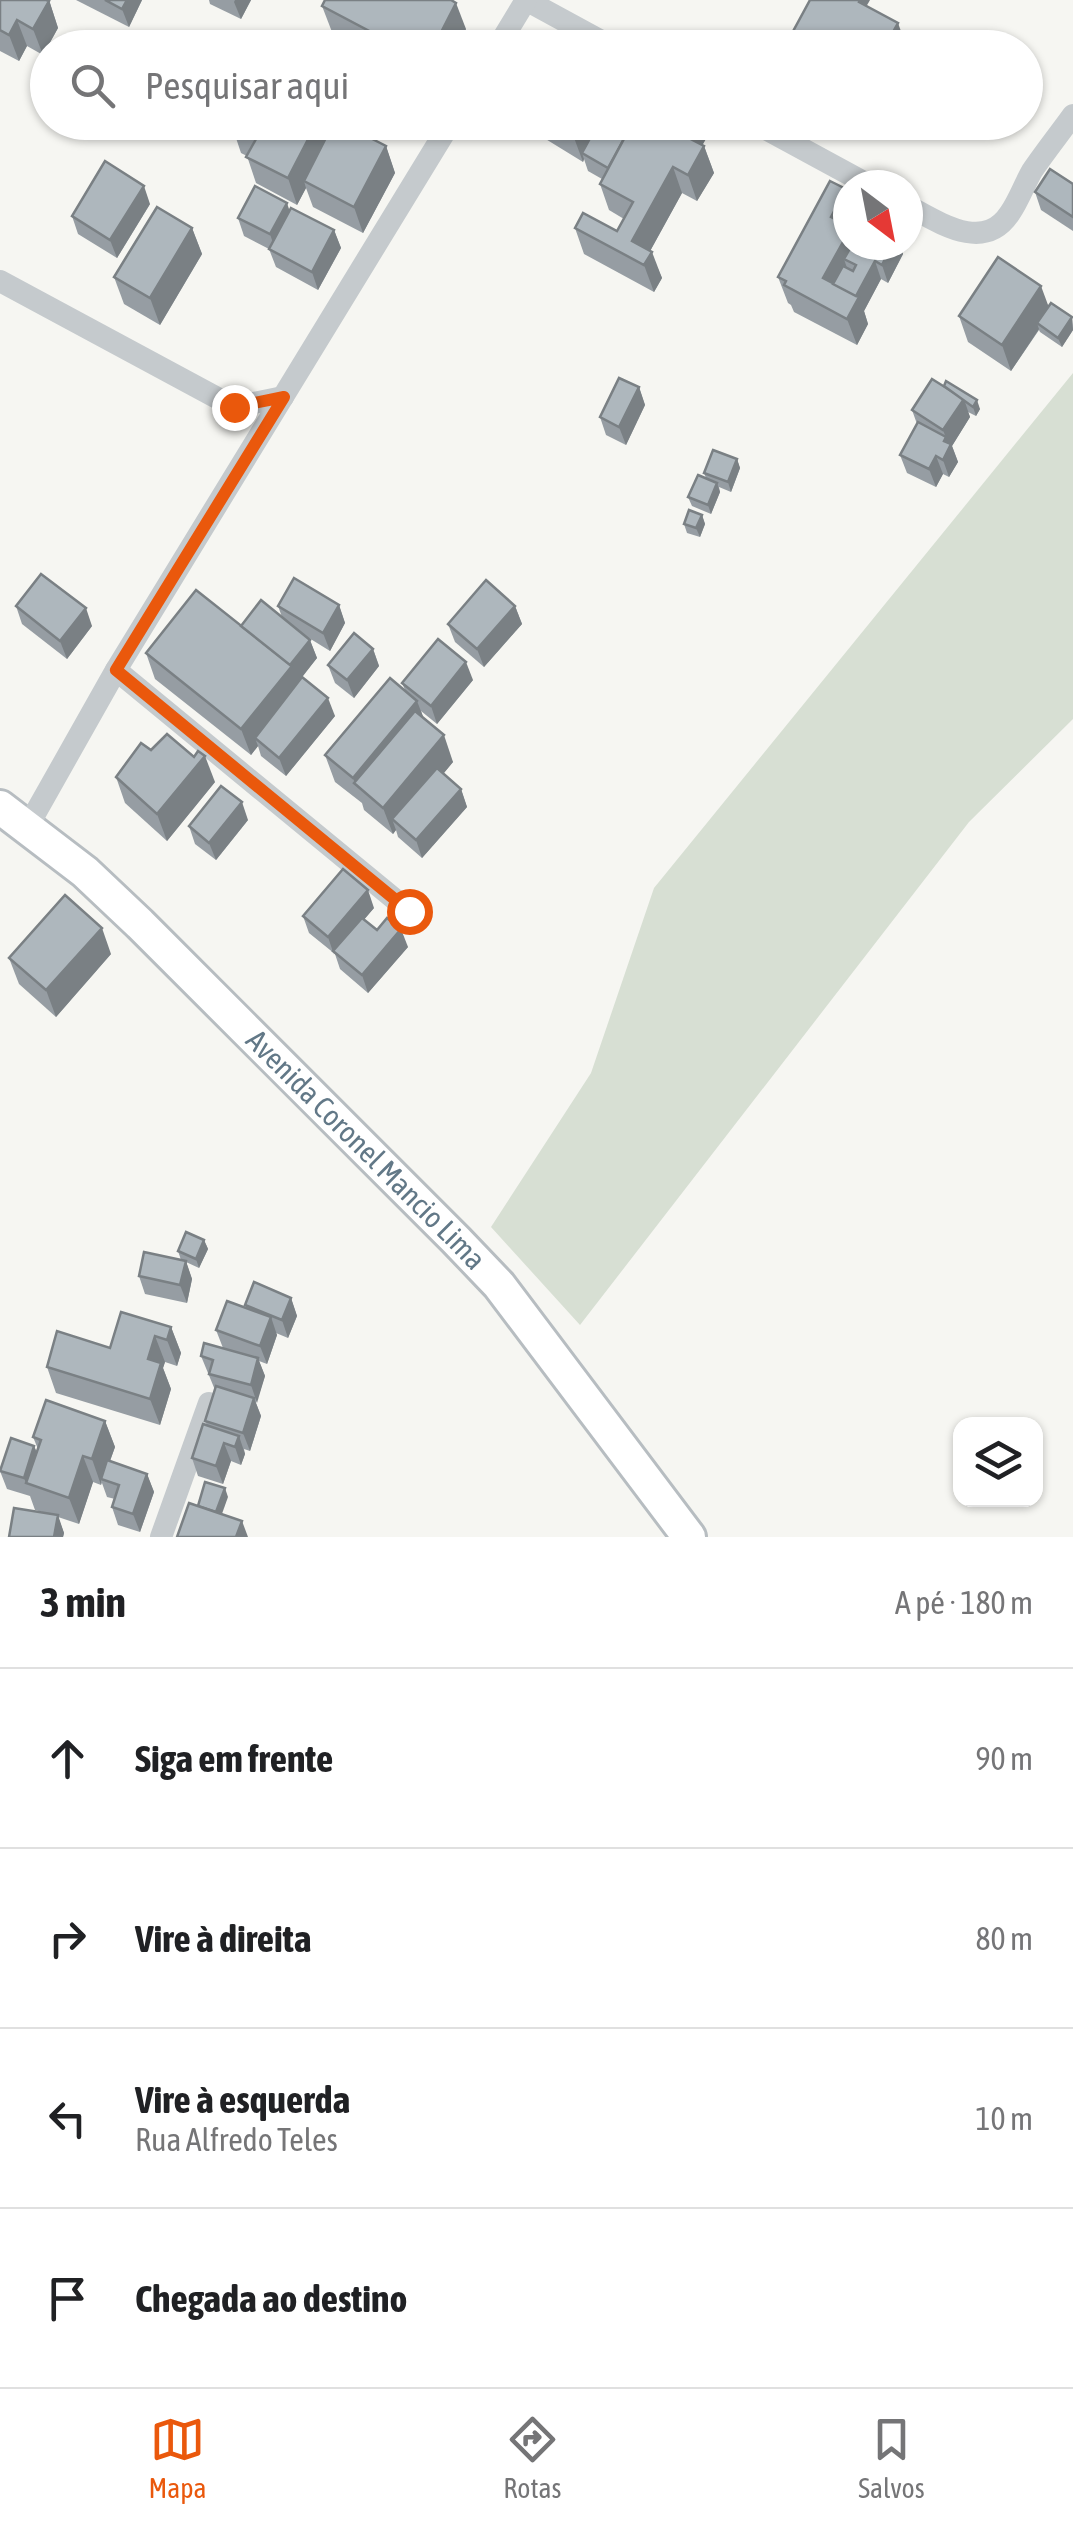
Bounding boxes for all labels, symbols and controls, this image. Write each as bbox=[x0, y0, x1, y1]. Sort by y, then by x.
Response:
search box bbox=[30, 30, 1043, 140]
icon: search bbox=[65, 58, 120, 113]
text: Pesquisar aqui bbox=[145, 64, 349, 107]
north arrow bbox=[833, 170, 923, 260]
route end bbox=[212, 385, 258, 431]
route start bbox=[387, 889, 433, 935]
street label: Avenida Coronel Mancio Lima bbox=[240, 1023, 493, 1276]
map controls bbox=[953, 1417, 1043, 1507]
button: layers bbox=[953, 1417, 1043, 1507]
text: 3 min bbox=[40, 1578, 126, 1626]
text: A pé · 180 m bbox=[895, 1584, 1033, 1621]
icon: ahead bbox=[40, 1731, 95, 1786]
text: Siga em frente bbox=[135, 1737, 333, 1780]
text: 90 m bbox=[975, 1740, 1033, 1777]
icon: right bbox=[40, 1911, 95, 1966]
text: Vire à direita bbox=[135, 1917, 311, 1960]
text: 80 m bbox=[975, 1920, 1033, 1957]
text: Vire à esquerda bbox=[135, 2078, 350, 2121]
icon: left bbox=[40, 2091, 95, 2146]
text: 10 m bbox=[975, 2100, 1033, 2137]
text: Rua Alfredo Teles bbox=[135, 2121, 338, 2158]
icon: arrive bbox=[40, 2271, 95, 2326]
text: Chegada ao destino bbox=[135, 2277, 407, 2320]
tab: Mapa bbox=[148, 2412, 207, 2504]
tab: Rotas bbox=[503, 2412, 561, 2504]
tab: Salvos bbox=[858, 2412, 925, 2504]

